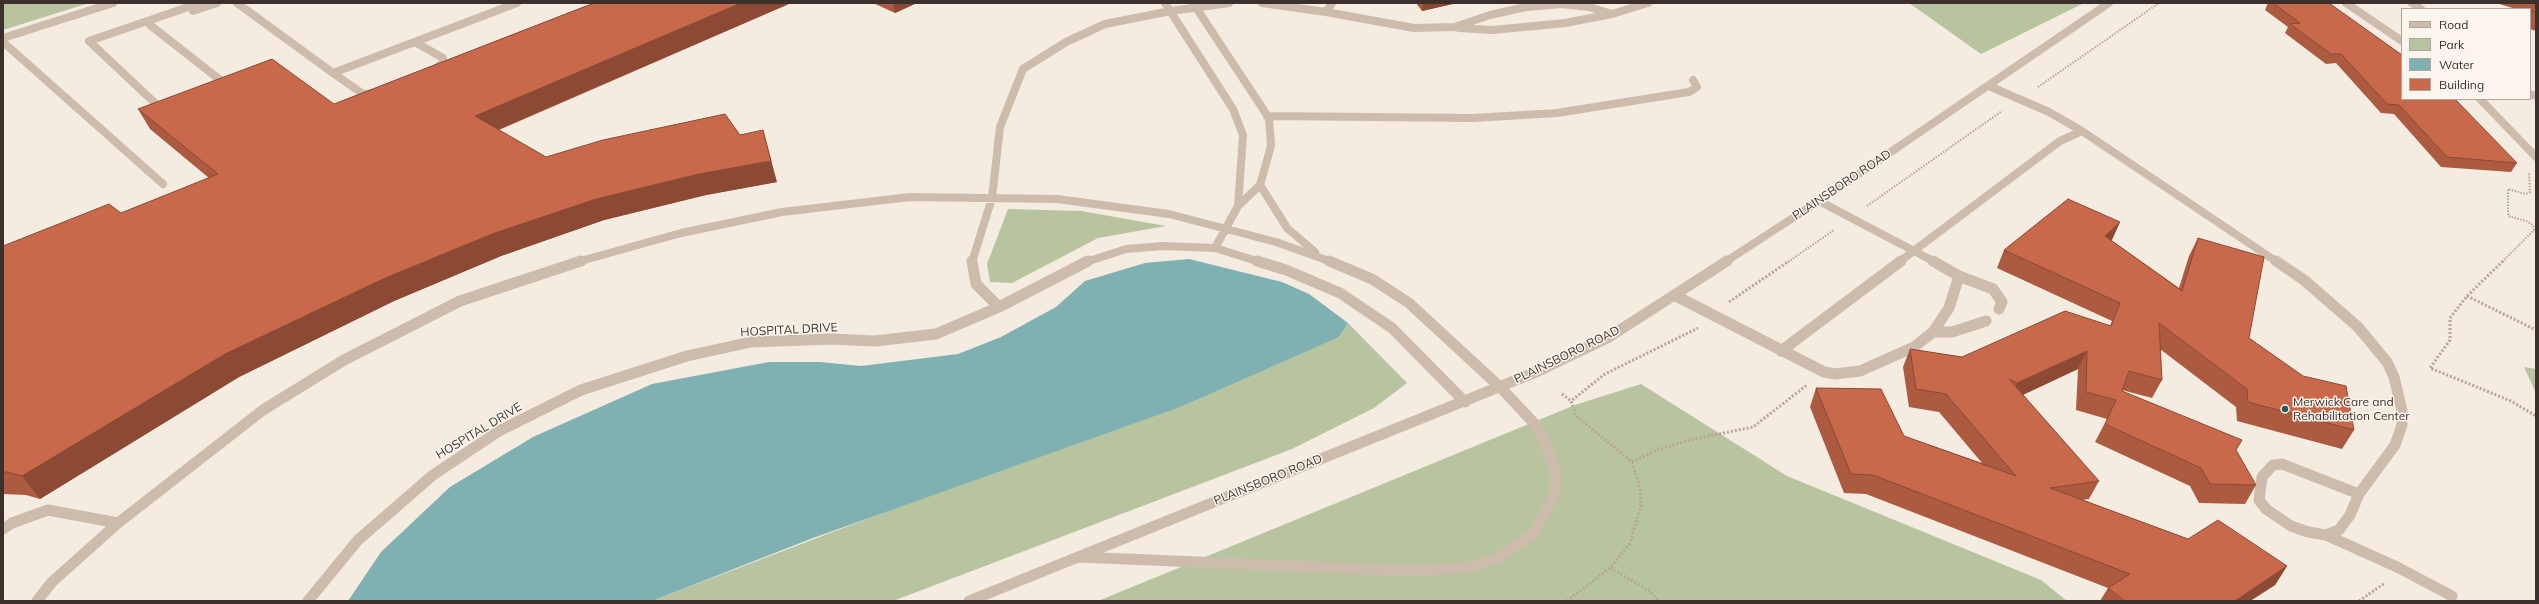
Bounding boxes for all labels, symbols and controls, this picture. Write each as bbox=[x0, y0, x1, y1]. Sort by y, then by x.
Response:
legend bbox=[2401, 8, 2531, 100]
text: Road bbox=[2439, 17, 2468, 32]
text: Park bbox=[2439, 37, 2464, 52]
text: Water bbox=[2439, 57, 2474, 72]
text: Building bbox=[2439, 77, 2484, 92]
street label: PLAINSBORO ROAD bbox=[1790, 147, 1894, 223]
street label: HOSPITAL DRIVE bbox=[740, 320, 838, 340]
street label: PLAINSBORO ROAD bbox=[1512, 323, 1622, 387]
place label: Merwick Care and Rehabilitation Center bbox=[2293, 395, 2410, 423]
street label: HOSPITAL DRIVE bbox=[434, 400, 524, 462]
marker: Merwick Care and Rehabilitation Center bbox=[2280, 404, 2290, 414]
street label: PLAINSBORO ROAD bbox=[1212, 452, 1324, 508]

